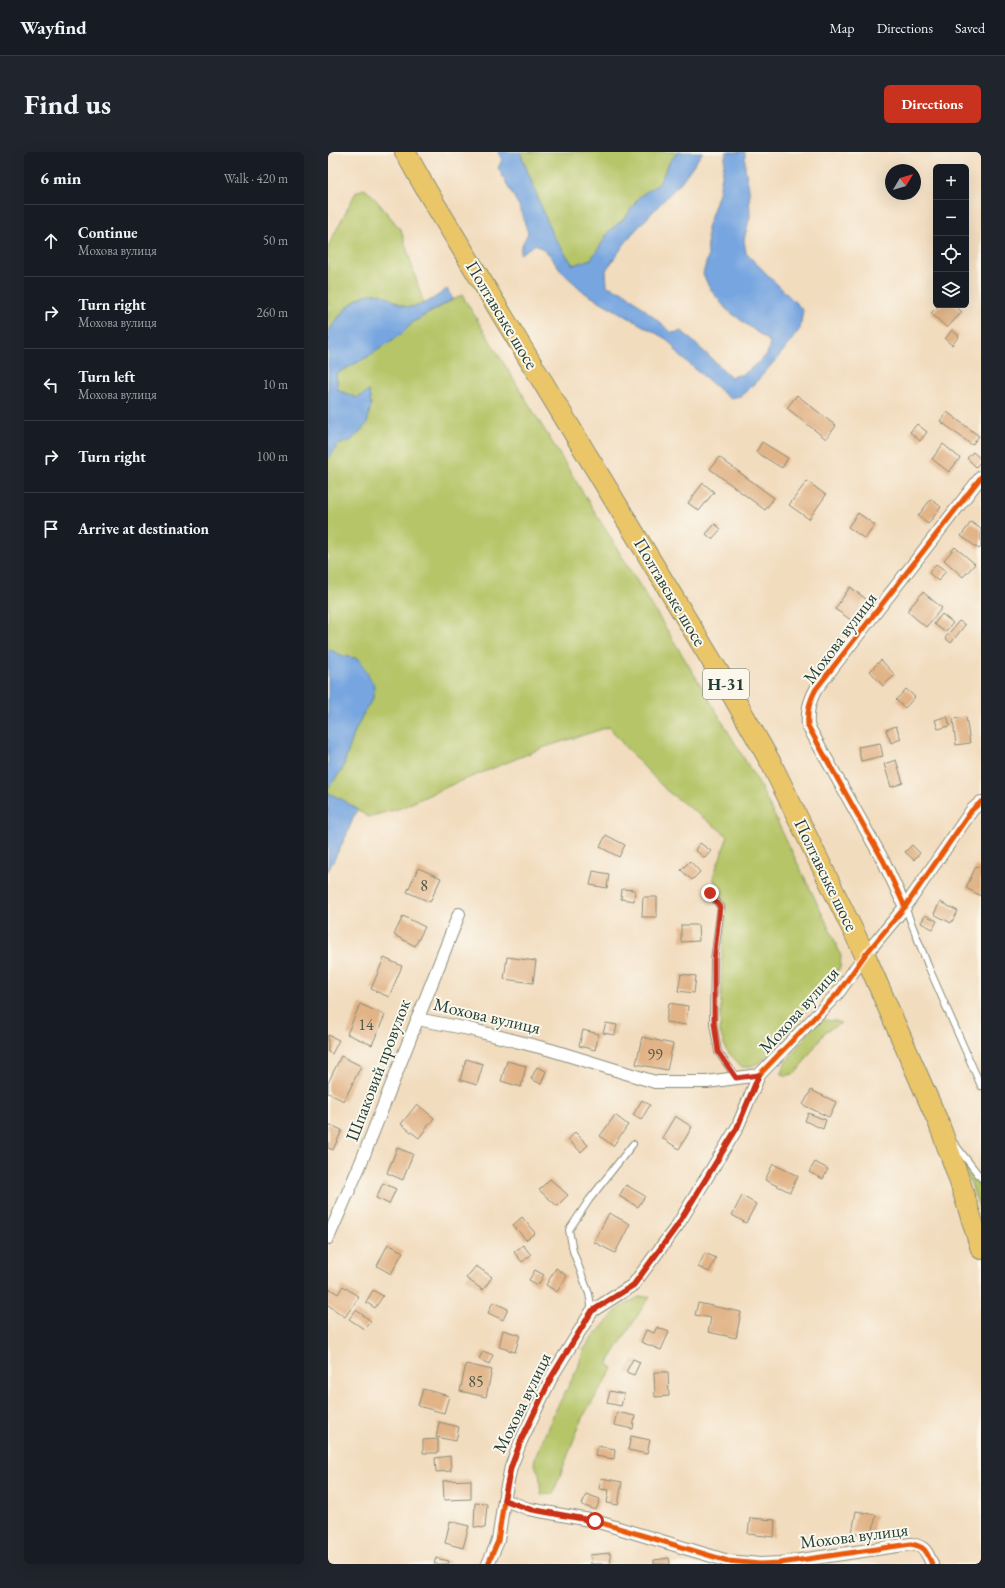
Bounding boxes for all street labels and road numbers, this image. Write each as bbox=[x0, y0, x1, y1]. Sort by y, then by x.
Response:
street label: Полтавське шосе bbox=[461, 256, 544, 373]
street label: Полтавське шосе bbox=[629, 533, 712, 650]
street label: Мохова вулиця bbox=[798, 587, 882, 688]
road number: Н-31 bbox=[703, 669, 749, 699]
street label: Полтавське шосе bbox=[789, 815, 864, 935]
street label: Мохова вулиця bbox=[754, 961, 844, 1058]
street label: Мохова вулиця bbox=[431, 992, 543, 1039]
street label: Шпаковий провулок bbox=[340, 995, 415, 1144]
street label: Мохова вулиця bbox=[487, 1349, 556, 1457]
street label: Мохова вулиця bbox=[798, 1517, 909, 1554]

